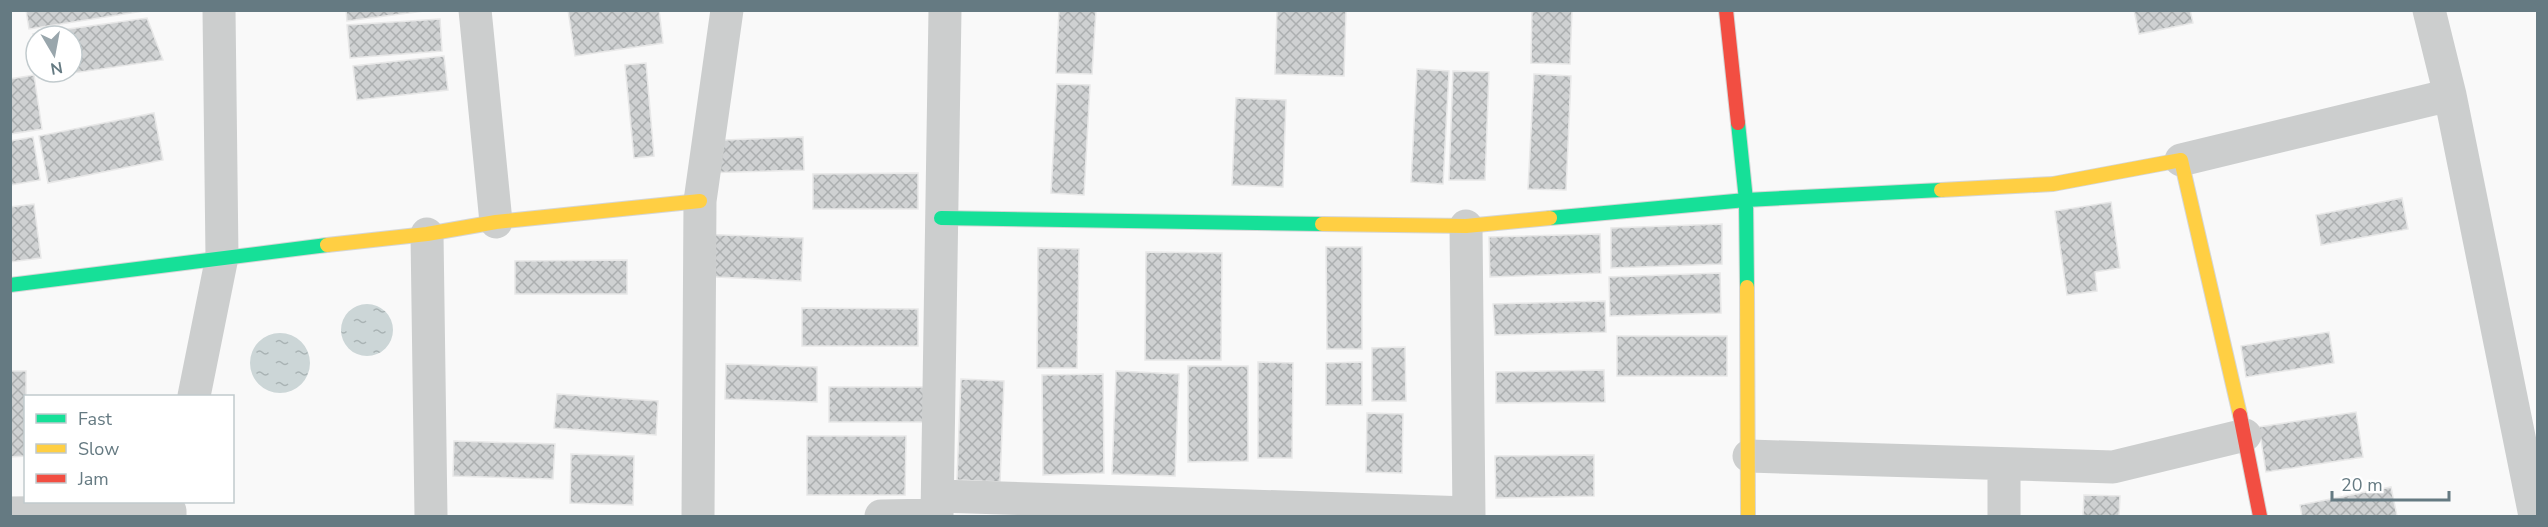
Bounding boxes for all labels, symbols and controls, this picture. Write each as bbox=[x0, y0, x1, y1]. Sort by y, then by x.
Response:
north arrow bbox=[24, 24, 84, 84]
text: N bbox=[49, 56, 64, 80]
legend bbox=[24, 395, 234, 503]
text: Fast bbox=[78, 407, 113, 431]
text: Slow bbox=[78, 437, 119, 461]
scale bar bbox=[2332, 464, 2449, 502]
text: Jam bbox=[77, 467, 109, 491]
text: 20 m bbox=[2341, 473, 2383, 497]

